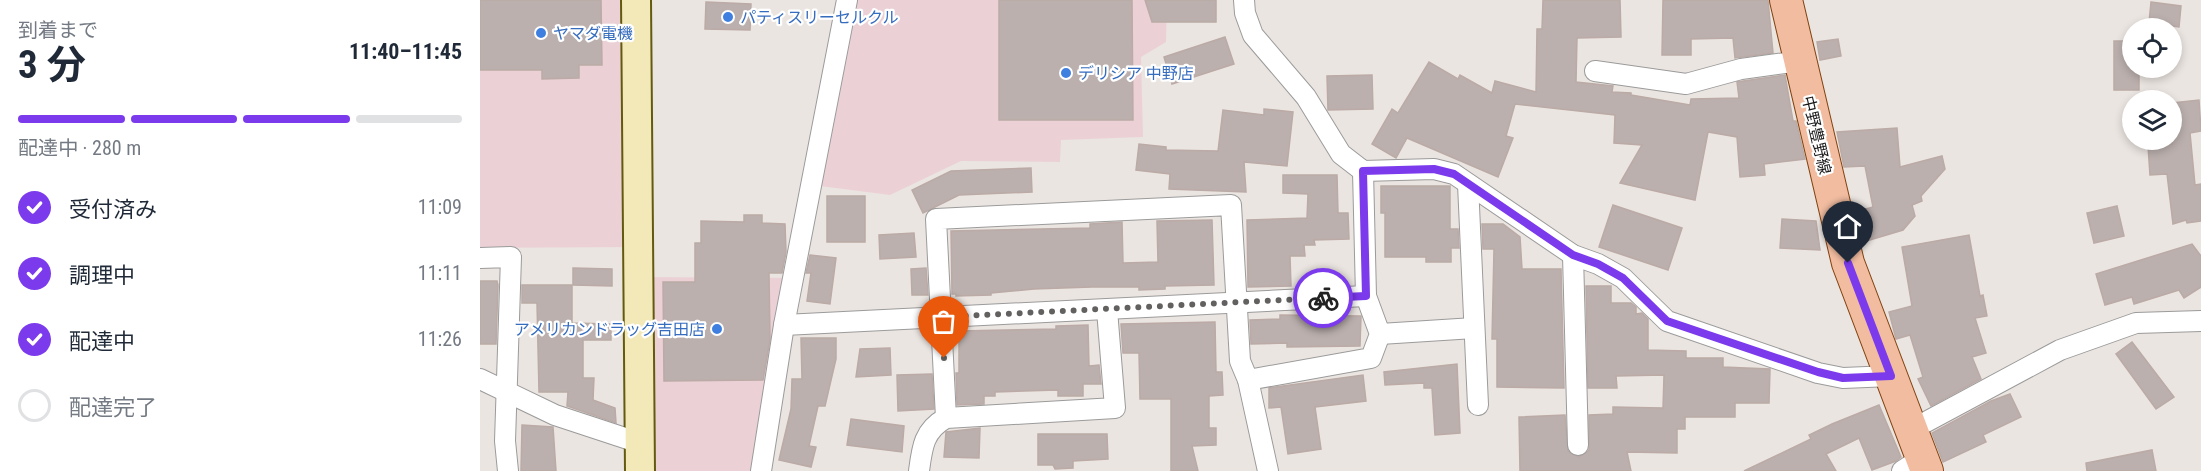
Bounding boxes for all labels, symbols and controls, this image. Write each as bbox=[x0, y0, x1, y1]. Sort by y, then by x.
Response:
place label: パティスリーセルクル bbox=[740, 8, 899, 27]
marker: パティスリーセルクル bbox=[721, 10, 735, 24]
text: 到着まで bbox=[18, 18, 98, 42]
map controls bbox=[2122, 18, 2182, 150]
button: locate bbox=[2122, 18, 2182, 78]
place label: ヤマダ電機 bbox=[553, 24, 633, 43]
marker: ヤマダ電機 bbox=[534, 26, 548, 40]
text: 11:40–11:45 bbox=[349, 39, 462, 64]
text: 3 分 bbox=[18, 42, 86, 88]
place label: デリシア 中野店 bbox=[1078, 64, 1194, 83]
marker: デリシア 中野店 bbox=[1059, 66, 1073, 80]
button: layers bbox=[2122, 90, 2182, 150]
street label: 中野豊野線 bbox=[1798, 94, 1835, 176]
text: 配達中 · 280 m bbox=[18, 136, 141, 160]
icon: check bbox=[18, 191, 51, 224]
text: 11:09 bbox=[418, 195, 462, 219]
text: 受付済み bbox=[69, 197, 157, 222]
pin bbox=[1822, 201, 1873, 263]
icon: home bbox=[1831, 210, 1864, 243]
icon: check bbox=[18, 257, 51, 290]
text: 11:11 bbox=[418, 261, 462, 285]
text: 調理中 bbox=[69, 263, 135, 288]
courier bbox=[1293, 268, 1353, 328]
icon: bike bbox=[1307, 282, 1340, 315]
pin bbox=[918, 296, 969, 358]
icon: bag bbox=[927, 305, 960, 338]
place label: アメリカンドラッグ吉田店 bbox=[514, 320, 705, 339]
marker: アメリカンドラッグ吉田店 bbox=[710, 322, 724, 336]
icon: check bbox=[18, 323, 51, 356]
text: 11:26 bbox=[418, 327, 462, 351]
text: 配達中 bbox=[69, 329, 135, 354]
text: 配達完了 bbox=[69, 395, 157, 420]

